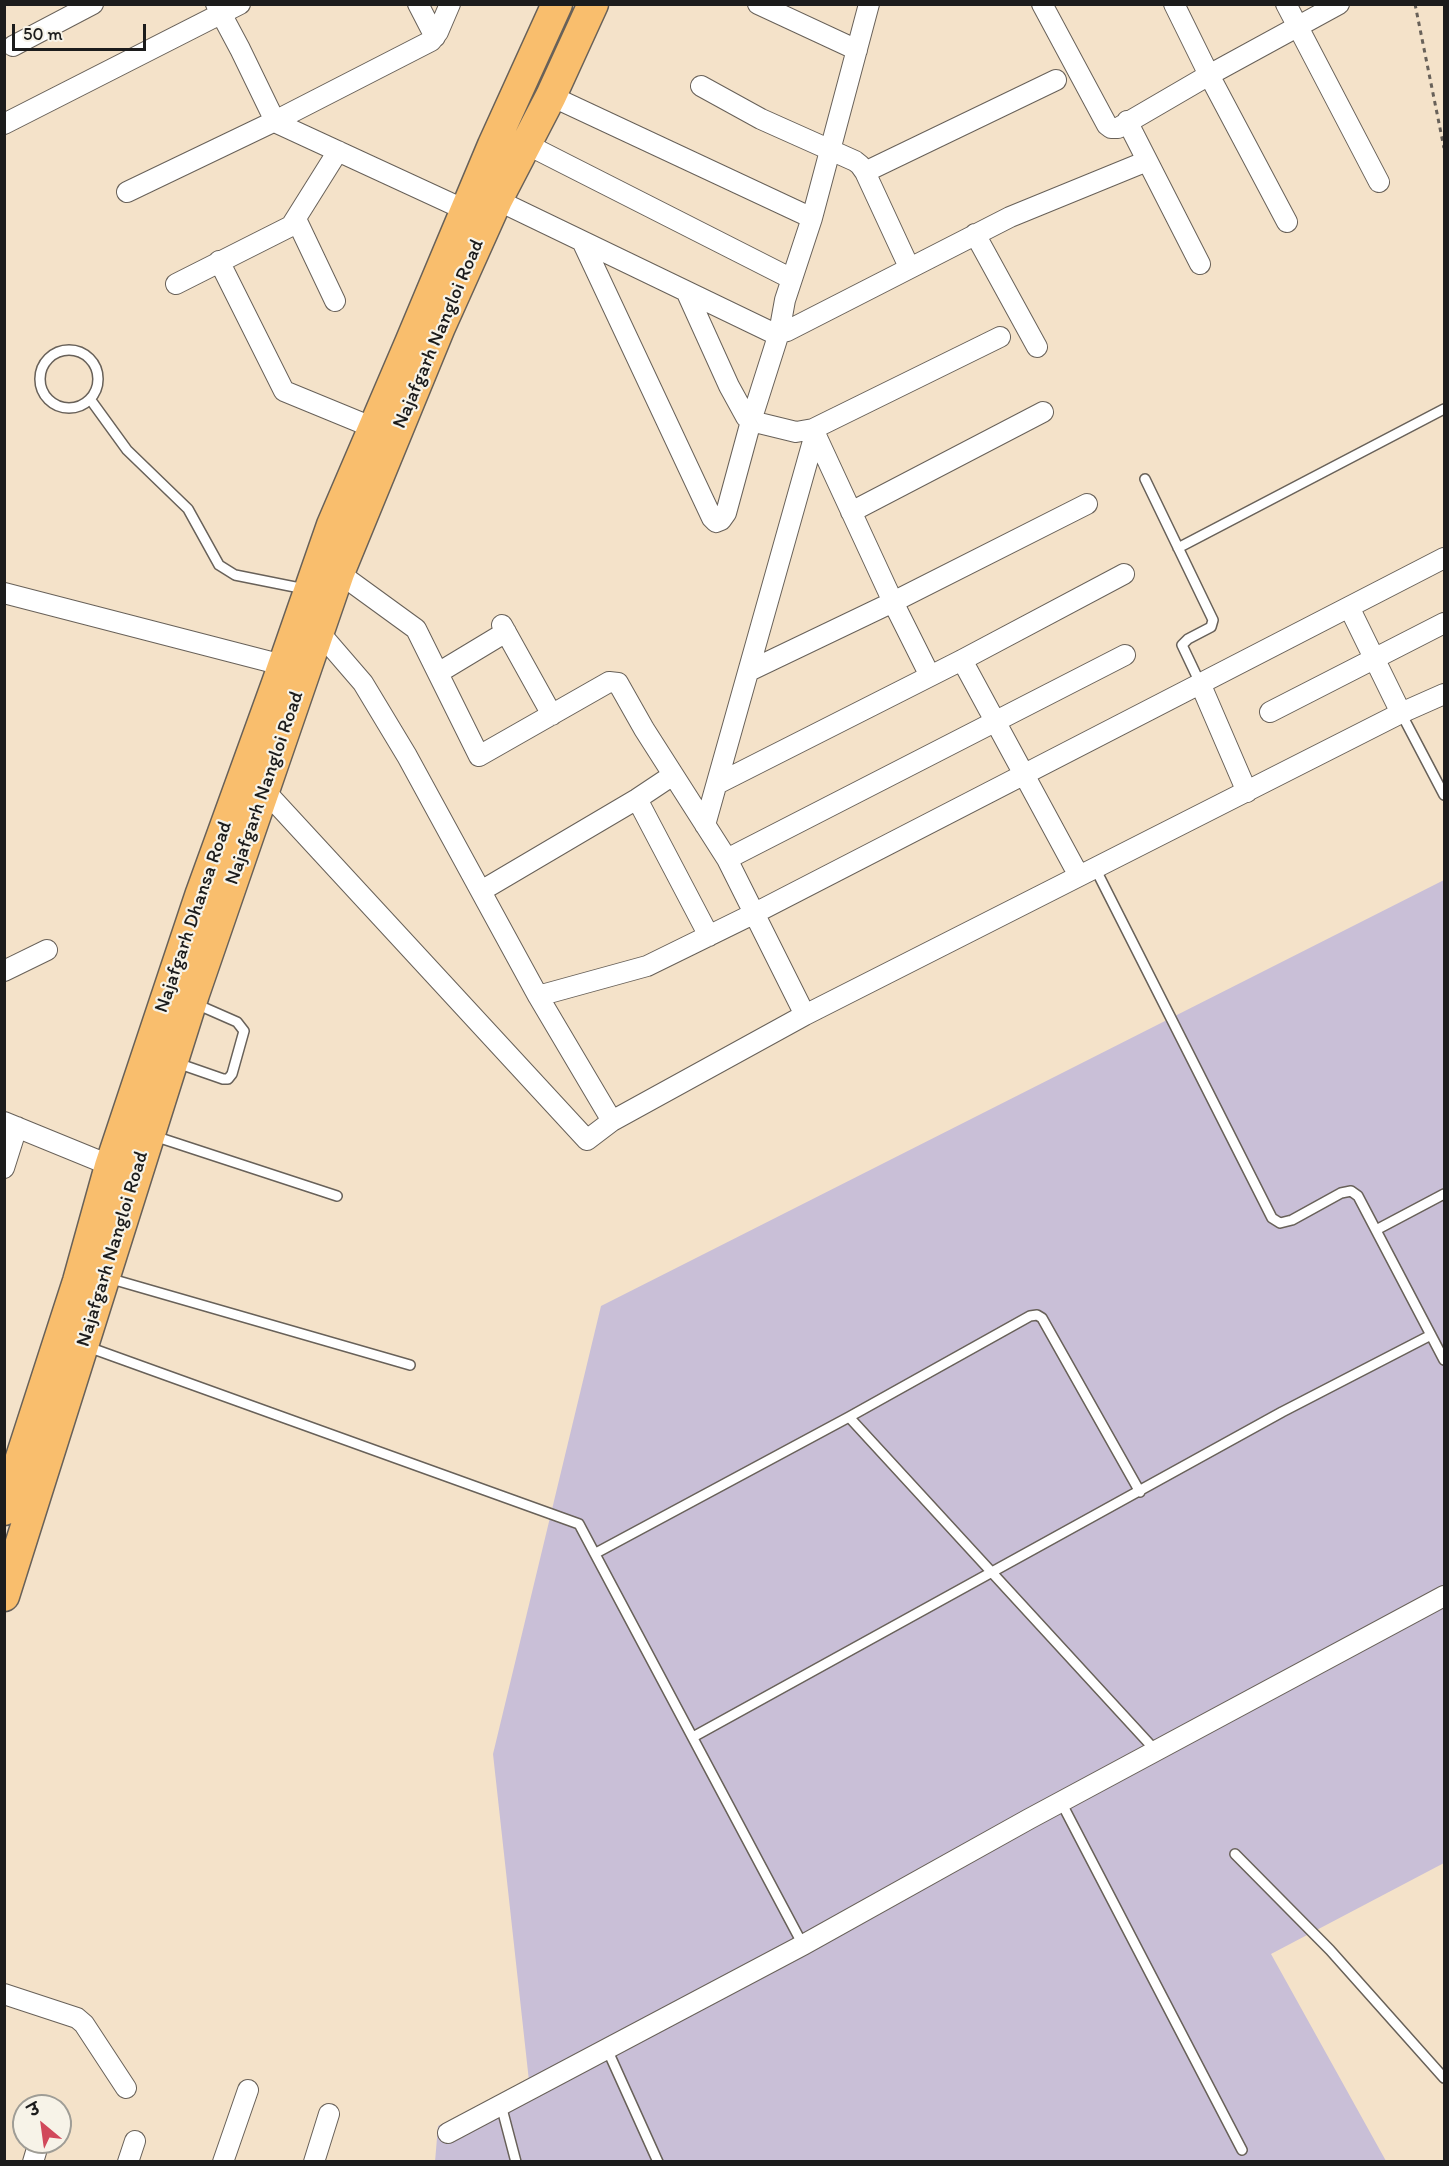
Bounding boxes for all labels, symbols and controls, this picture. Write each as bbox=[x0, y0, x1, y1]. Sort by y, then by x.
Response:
scale bar bbox=[15, 12, 148, 50]
text: 50 m bbox=[23, 23, 63, 45]
street label: Najafgarh Nangloi Road bbox=[388, 236, 490, 432]
street label: Najafgarh Nangloi Road bbox=[221, 688, 309, 888]
street label: Najafgarh Dhansa Road bbox=[150, 818, 238, 1016]
street label: Najafgarh Nangloi Road bbox=[72, 1148, 154, 1350]
north arrow bbox=[12, 2094, 72, 2154]
text: उ bbox=[25, 2099, 43, 2120]

